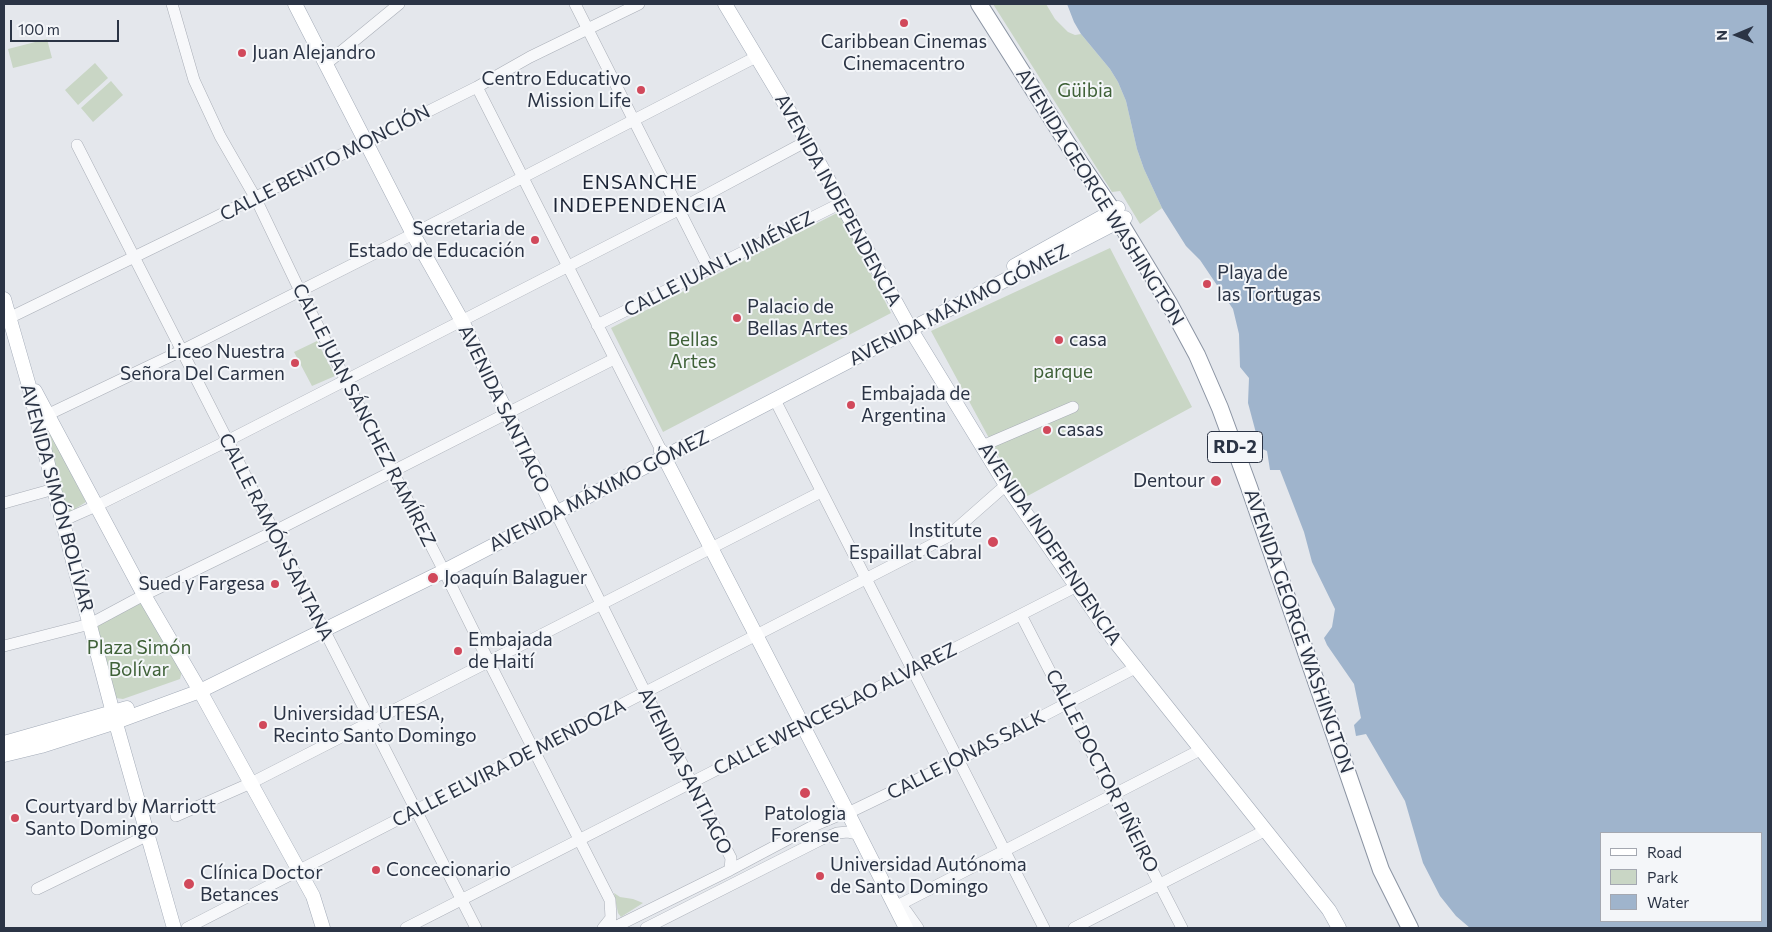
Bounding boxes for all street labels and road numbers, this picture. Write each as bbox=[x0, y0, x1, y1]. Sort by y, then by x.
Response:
street label: AVENIDA GEORGE WASHINGTON bbox=[1011, 64, 1189, 330]
street label: AVENIDA INDEPENDENCIA bbox=[770, 90, 906, 310]
street label: CALLE BENITO MONCIÓN bbox=[216, 100, 434, 226]
street label: CALLE JUAN L. JIMÉNEZ bbox=[620, 206, 818, 322]
street label: AVENIDA MÁXIMO GÓMEZ bbox=[845, 240, 1073, 370]
street label: CALLE JUAN SÁNCHEZ RAMÍREZ bbox=[287, 280, 441, 550]
street label: AVENIDA SANTIAGO bbox=[453, 321, 555, 497]
street label: AVENIDA SIMÓN BOLÍVAR bbox=[16, 381, 98, 615]
street label: AVENIDA MÁXIMO GÓMEZ bbox=[485, 426, 713, 556]
street label: CALLE RAMÓN SANTANA bbox=[214, 430, 338, 644]
road number: RD-2 bbox=[1208, 432, 1262, 462]
street label: AVENIDA INDEPENDENCIA bbox=[974, 438, 1126, 650]
street label: AVENIDA GEORGE WASHINGTON bbox=[1240, 486, 1358, 776]
street label: CALLE WENCESLAO ALVAREZ bbox=[710, 638, 960, 780]
street label: CALLE DOCTOR PIÑEIRO bbox=[1041, 666, 1163, 876]
street label: AVENIDA SANTIAGO bbox=[633, 684, 737, 858]
street label: CALLE ELVIRA DE MENDOZA bbox=[388, 694, 630, 832]
street label: CALLE JONAS SALK bbox=[883, 705, 1049, 805]

